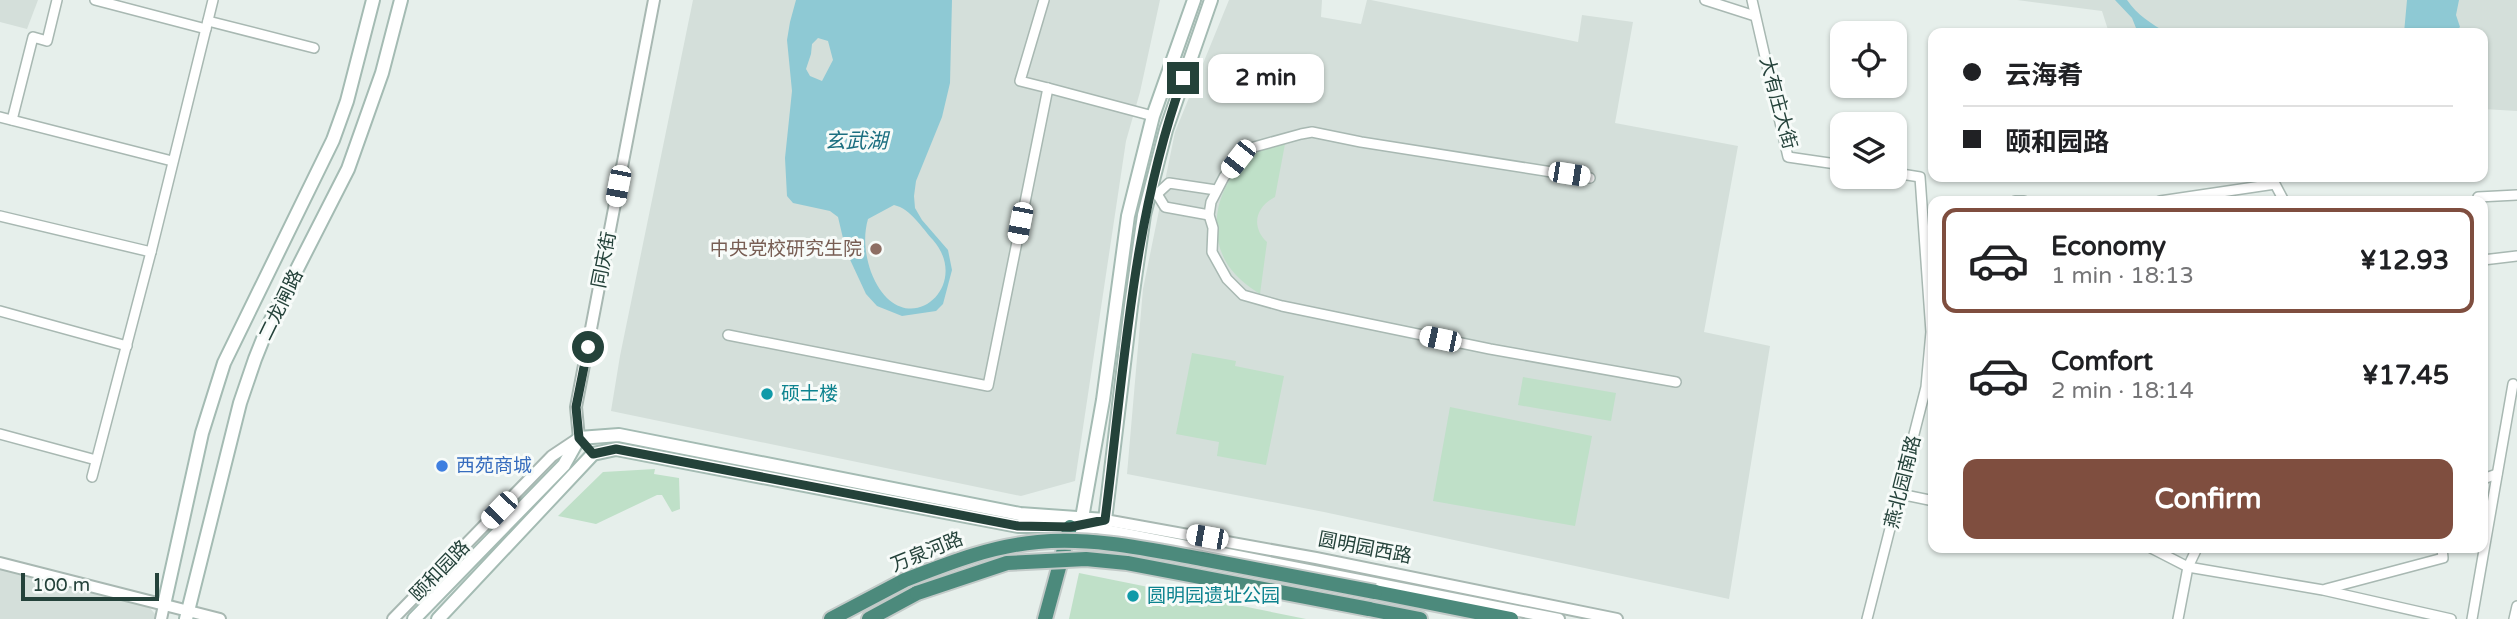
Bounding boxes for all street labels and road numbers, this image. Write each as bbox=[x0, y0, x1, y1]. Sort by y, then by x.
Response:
street label: 大有庄大街 bbox=[1755, 54, 1801, 152]
street label: 同庆街 bbox=[588, 230, 620, 290]
street label: 二龙闸路 bbox=[254, 266, 308, 344]
street label: 燕北园南路 bbox=[1881, 433, 1925, 531]
street label: 万泉河路 bbox=[888, 528, 966, 576]
street label: 圆明园西路 bbox=[1316, 528, 1414, 568]
street label: 颐和园路 bbox=[406, 536, 474, 606]

